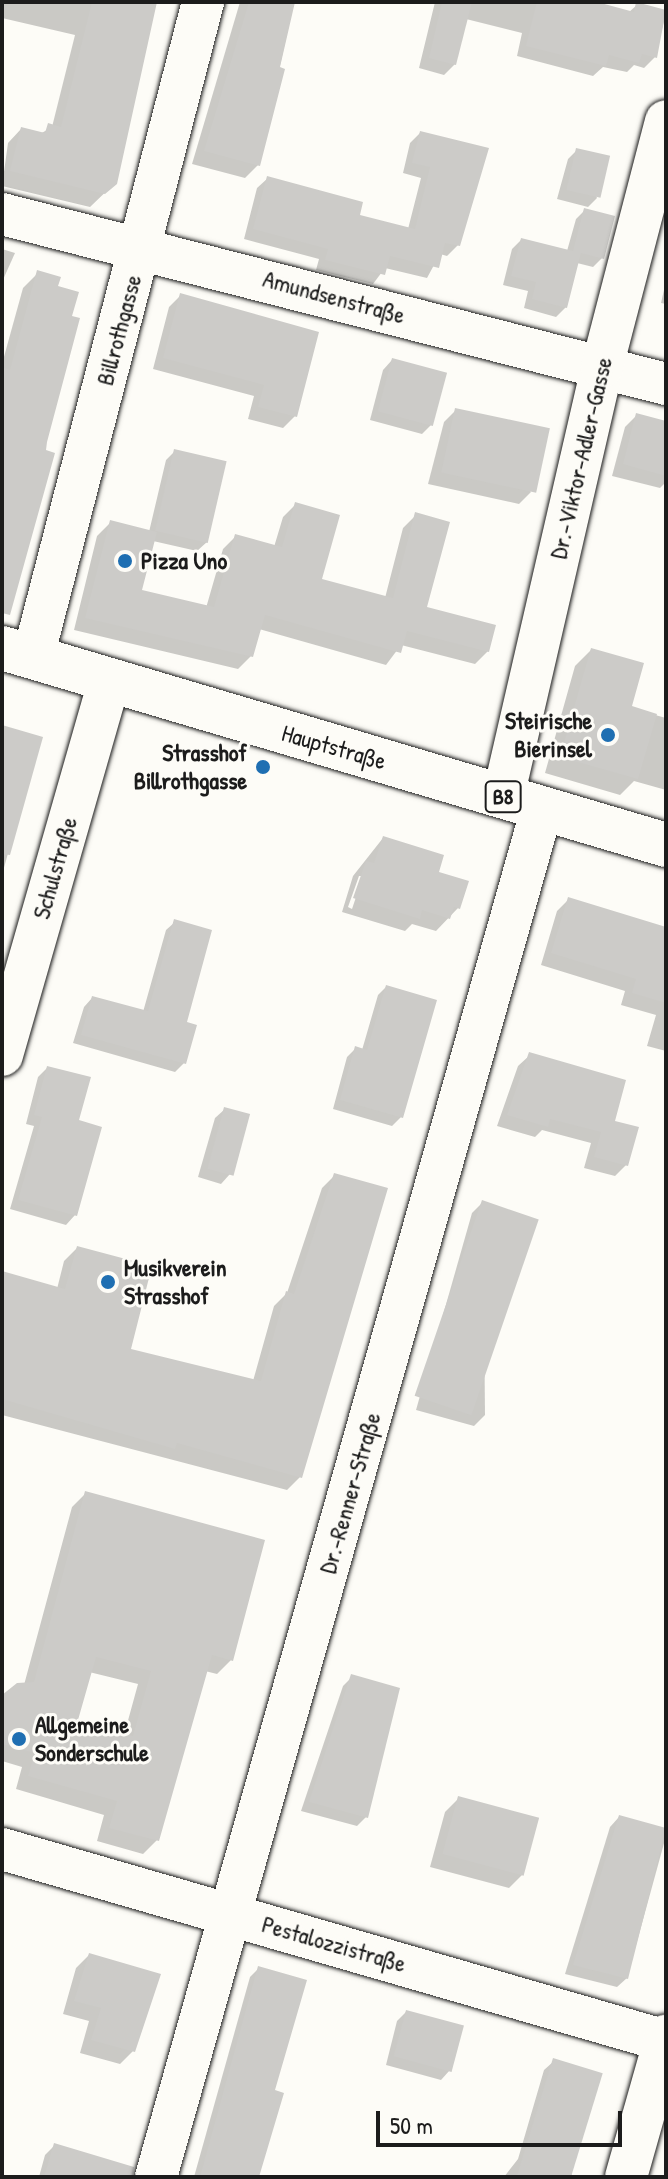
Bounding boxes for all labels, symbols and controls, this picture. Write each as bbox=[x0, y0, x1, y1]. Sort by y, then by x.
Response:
street label: Amundsenstraße bbox=[260, 264, 408, 330]
street label: Billrothgasse bbox=[90, 272, 148, 388]
street label: Dr.-Viktor-Adler-Gasse bbox=[544, 354, 618, 562]
place label: Pizza Uno bbox=[141, 547, 227, 575]
marker: Pizza Uno bbox=[116, 552, 134, 570]
place label: Steirische Bierinsel bbox=[505, 707, 592, 763]
street label: Hauptstraße bbox=[279, 718, 389, 776]
marker: Steirische Bierinsel bbox=[599, 726, 617, 744]
place label: Strasshof Billrothgasse bbox=[134, 739, 247, 795]
marker: Strasshof Billrothgasse bbox=[254, 758, 272, 776]
road number: B8 bbox=[483, 779, 523, 815]
street label: Schulstraße bbox=[27, 814, 83, 922]
place label: Musikverein Strasshof bbox=[124, 1254, 227, 1310]
marker: Musikverein Strasshof bbox=[99, 1273, 117, 1291]
street label: Dr.-Renner-Straße bbox=[313, 1409, 387, 1577]
place label: Allgemeine Sonderschule bbox=[35, 1711, 149, 1767]
marker: Allgemeine Sonderschule bbox=[10, 1730, 28, 1748]
street label: Pestalozzistraße bbox=[259, 1910, 409, 1978]
scale bar bbox=[380, 2095, 626, 2145]
text: 50 m bbox=[390, 2109, 433, 2141]

